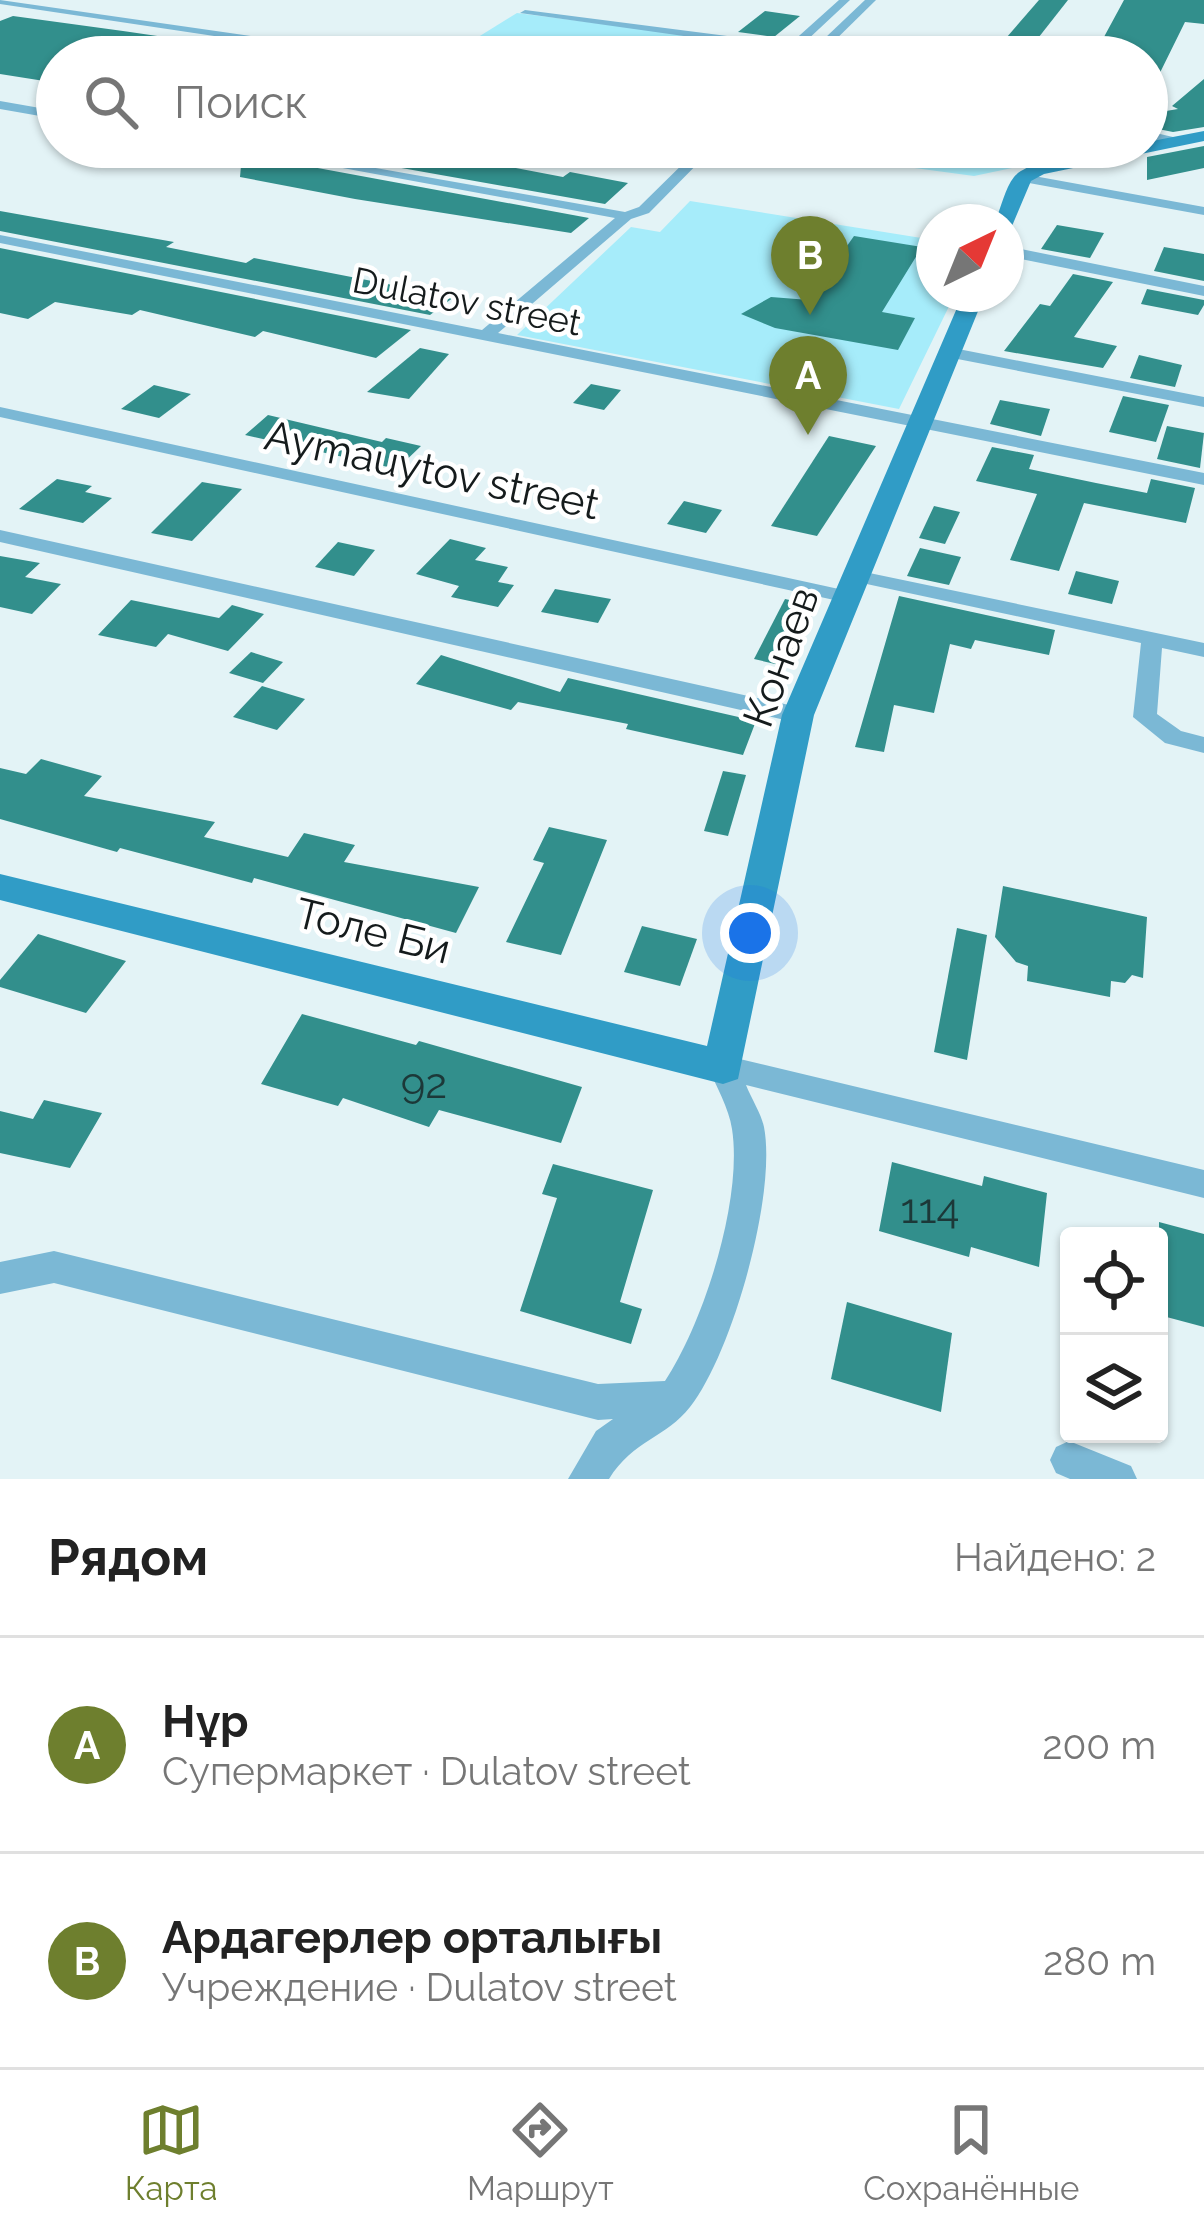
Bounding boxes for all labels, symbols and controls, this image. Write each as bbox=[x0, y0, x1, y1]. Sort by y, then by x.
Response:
search box bbox=[36, 36, 1168, 168]
icon: search bbox=[78, 69, 144, 135]
text: Поиск bbox=[174, 76, 308, 129]
north arrow bbox=[916, 204, 1024, 312]
pin: B bbox=[771, 216, 849, 315]
street label: Dulatov street bbox=[349, 258, 585, 344]
pin: A bbox=[769, 336, 847, 435]
street label: Aymauytov street bbox=[260, 411, 604, 529]
street label: Конаев bbox=[733, 581, 829, 733]
street label: Толе Би bbox=[291, 888, 455, 974]
your location bbox=[720, 903, 780, 963]
house number: 92 bbox=[401, 1059, 447, 1108]
house number: 114 bbox=[901, 1184, 959, 1233]
map controls bbox=[1060, 1227, 1168, 1443]
button: locate bbox=[1060, 1227, 1168, 1335]
button: layers bbox=[1060, 1335, 1168, 1443]
text: Рядом bbox=[48, 1527, 208, 1587]
text: Найдено: 2 bbox=[954, 1534, 1156, 1580]
text: Нұр bbox=[162, 1695, 249, 1748]
text: A bbox=[74, 1722, 100, 1768]
text: 200 m bbox=[1042, 1722, 1156, 1768]
text: Супермаркет · Dulatov street bbox=[162, 1748, 691, 1794]
text: Ардагерлер орталығы bbox=[162, 1911, 662, 1964]
text: B bbox=[74, 1938, 100, 1984]
text: 280 m bbox=[1043, 1938, 1156, 1984]
text: Учреждение · Dulatov street bbox=[162, 1964, 677, 2010]
tab: Карта bbox=[125, 2097, 218, 2208]
tab: Маршрут bbox=[467, 2097, 614, 2208]
tab: Сохранённые bbox=[863, 2097, 1079, 2208]

